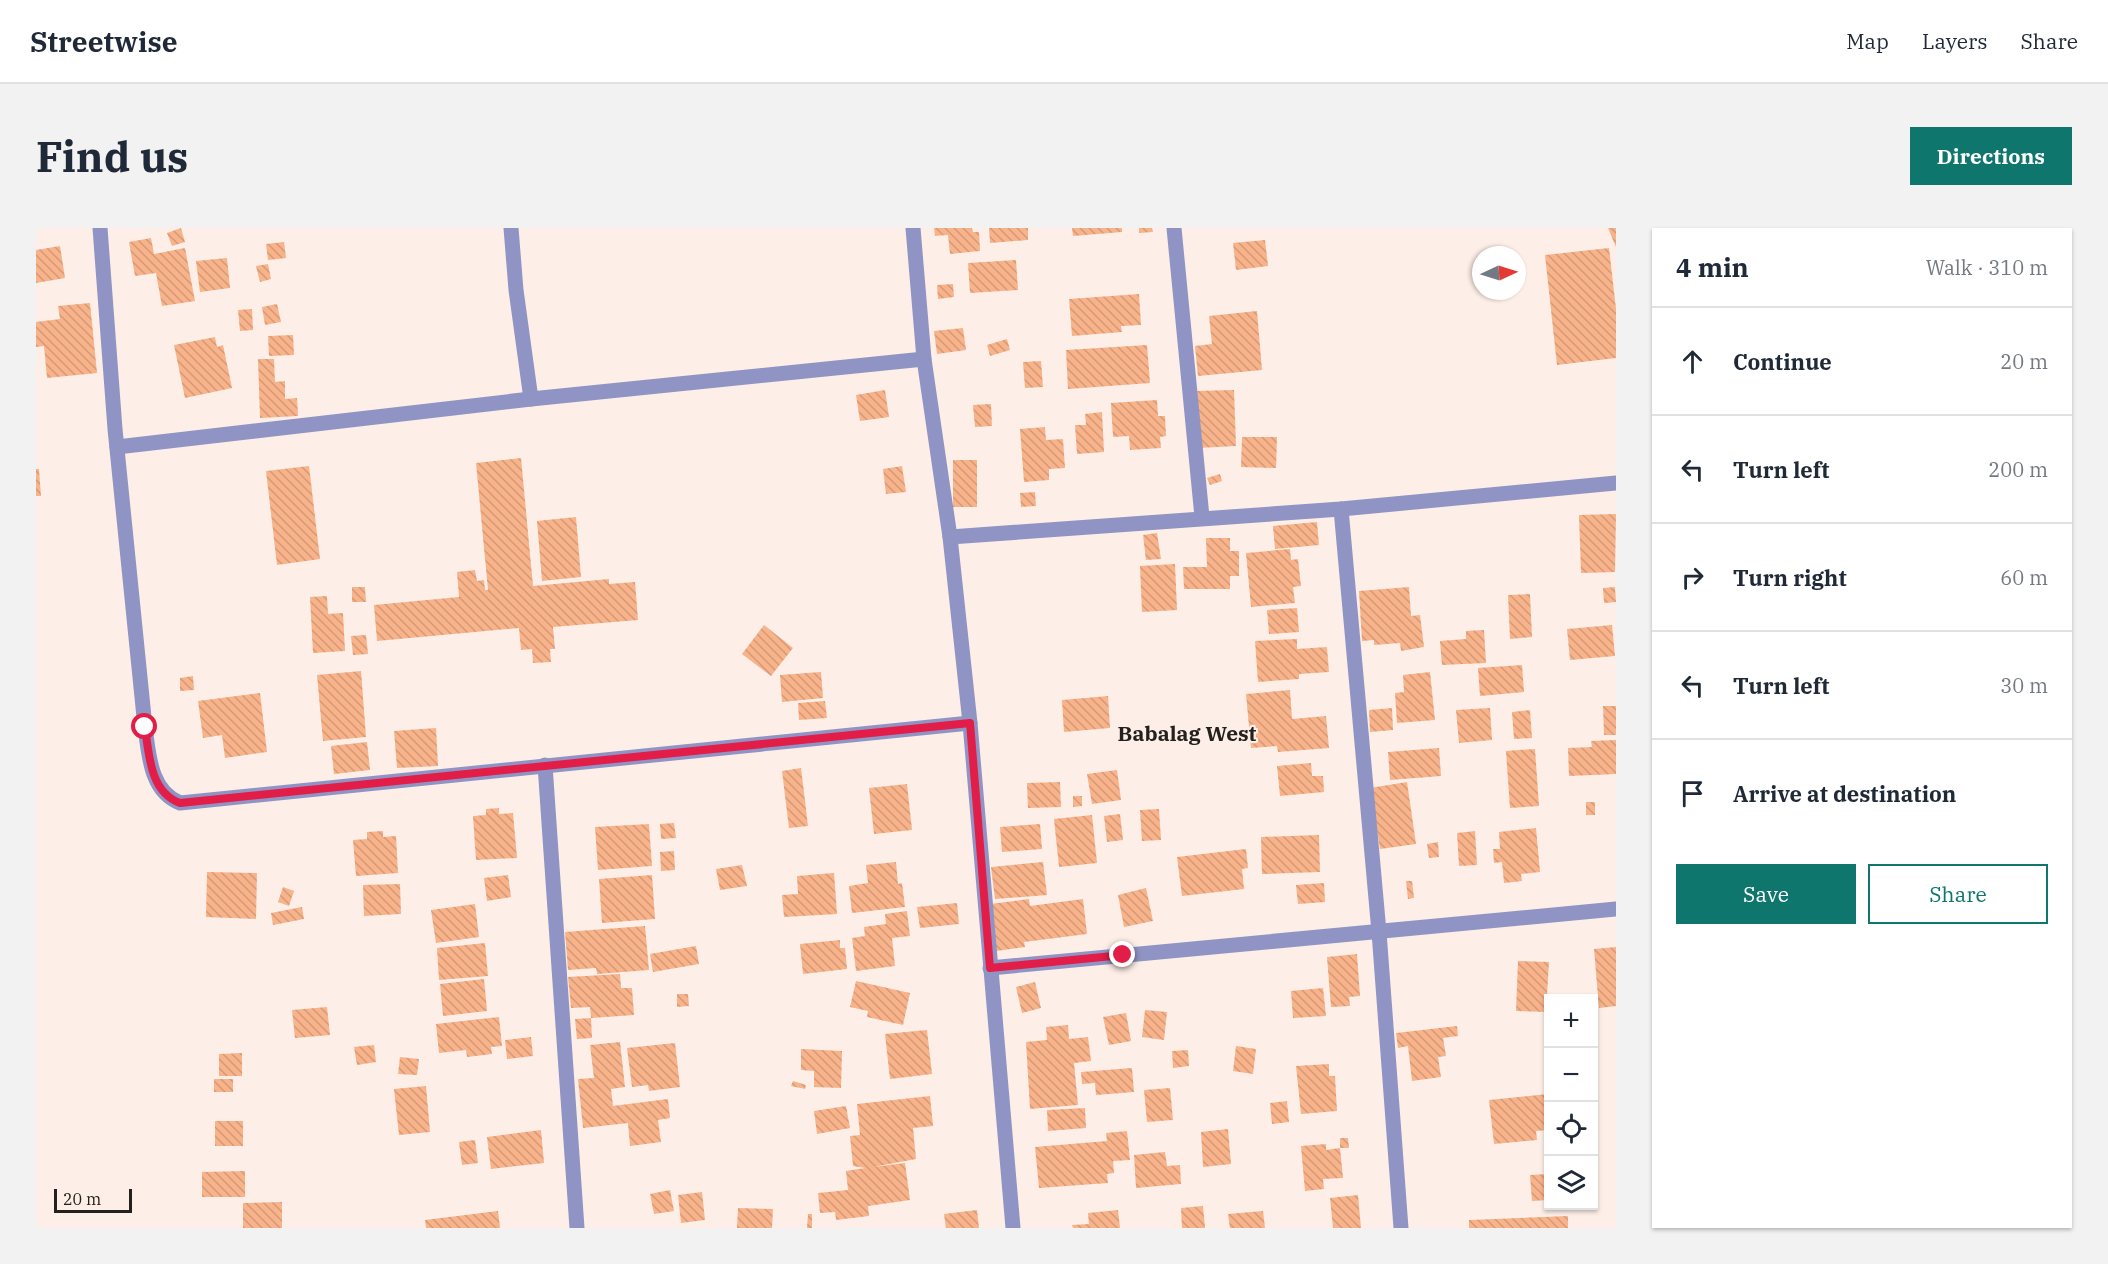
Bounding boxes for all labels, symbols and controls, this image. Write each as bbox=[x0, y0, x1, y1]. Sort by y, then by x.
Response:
text: Streetwise bbox=[30, 23, 177, 60]
text: Map bbox=[1846, 27, 1889, 55]
text: Layers bbox=[1922, 27, 1988, 55]
text: Share bbox=[2021, 27, 2078, 55]
button: Directions bbox=[1910, 127, 2072, 185]
text: Find us bbox=[36, 129, 188, 184]
north arrow bbox=[1472, 246, 1526, 300]
text: 4 min bbox=[1676, 250, 1749, 284]
text: Walk · 310 m bbox=[1926, 254, 2048, 281]
icon: ahead bbox=[1676, 345, 1709, 378]
text: Continue bbox=[1733, 347, 1832, 376]
text: 20 m bbox=[2000, 348, 2048, 375]
icon: left bbox=[1676, 453, 1709, 486]
text: Turn left bbox=[1733, 455, 1829, 484]
text: 200 m bbox=[1988, 456, 2048, 483]
icon: right bbox=[1676, 561, 1709, 594]
text: Turn right bbox=[1733, 563, 1847, 592]
text: 60 m bbox=[2000, 564, 2048, 591]
icon: left bbox=[1676, 669, 1709, 702]
text: Turn left bbox=[1733, 671, 1829, 700]
text: 30 m bbox=[2000, 672, 2048, 699]
route start bbox=[131, 713, 157, 739]
district label: Babalag West bbox=[1118, 719, 1257, 747]
icon: arrive bbox=[1676, 777, 1709, 810]
text: Arrive at destination bbox=[1733, 779, 1956, 808]
button: Save bbox=[1676, 864, 1856, 924]
button: Share bbox=[1868, 864, 2048, 924]
route end bbox=[1109, 941, 1135, 967]
map controls bbox=[1544, 994, 1598, 1210]
button: + bbox=[1544, 994, 1598, 1048]
button: − bbox=[1544, 1048, 1598, 1102]
button: locate bbox=[1544, 1102, 1598, 1156]
button: layers bbox=[1544, 1156, 1598, 1210]
scale bar bbox=[54, 1186, 132, 1214]
text: 20 m bbox=[63, 1189, 101, 1209]

